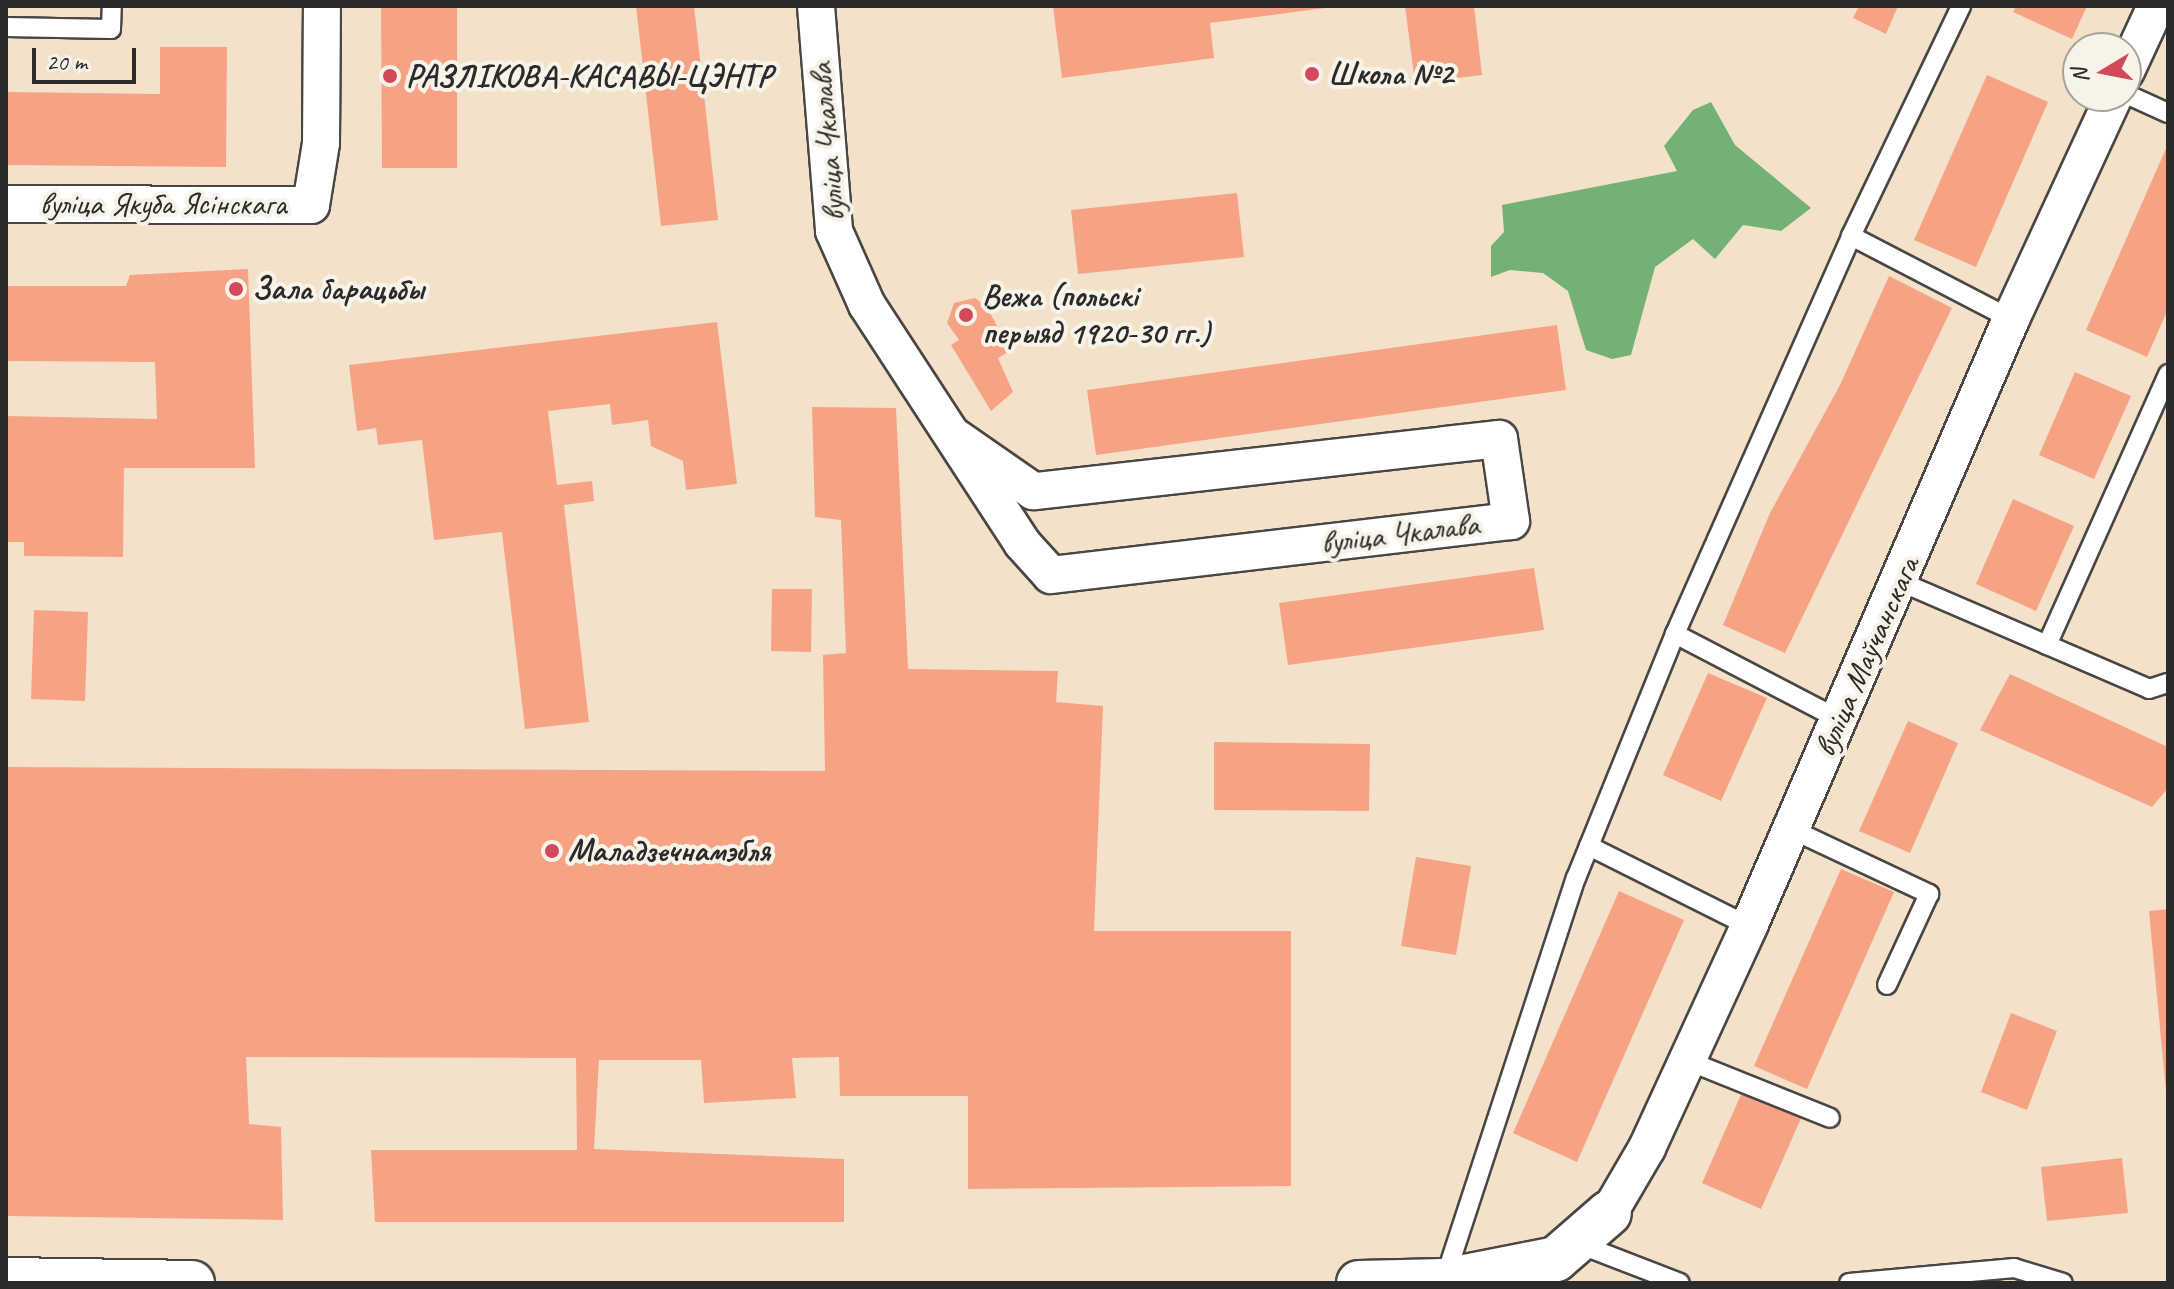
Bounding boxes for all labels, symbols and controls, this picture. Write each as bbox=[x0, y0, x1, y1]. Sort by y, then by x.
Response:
scale bar bbox=[36, 32, 140, 82]
north arrow bbox=[2062, 32, 2142, 112]
text: 20 m bbox=[46, 47, 87, 77]
place label: Школа №2 bbox=[1328, 55, 1453, 93]
place label: РАЗЛІКОВА-КАСАВЫ-ЦЭНТР bbox=[406, 57, 773, 95]
street label: вуліца Чкалава bbox=[802, 61, 854, 223]
marker: Школа №2 bbox=[1303, 65, 1321, 83]
marker: РАЗЛІКОВА-КАСАВЫ-ЦЭНТР bbox=[381, 67, 399, 85]
text: N bbox=[2065, 67, 2095, 85]
street label: вуліца Якуба Ясінскага bbox=[40, 185, 286, 223]
place label: Зала барацьбы bbox=[252, 270, 425, 308]
place label: Вежа (польскі перыяд 1920-30 гг.) bbox=[982, 278, 1210, 353]
marker: Зала барацьбы bbox=[227, 280, 245, 298]
marker: Вежа (польскі перыяд 1920-30 гг.) bbox=[957, 306, 975, 324]
street label: вуліца Чкалава bbox=[1319, 505, 1481, 563]
street label: вуліца Маўчанскага bbox=[1806, 551, 1928, 763]
place label: Маладзечнамэбля bbox=[568, 832, 770, 870]
marker: Маладзечнамэбля bbox=[543, 842, 561, 860]

